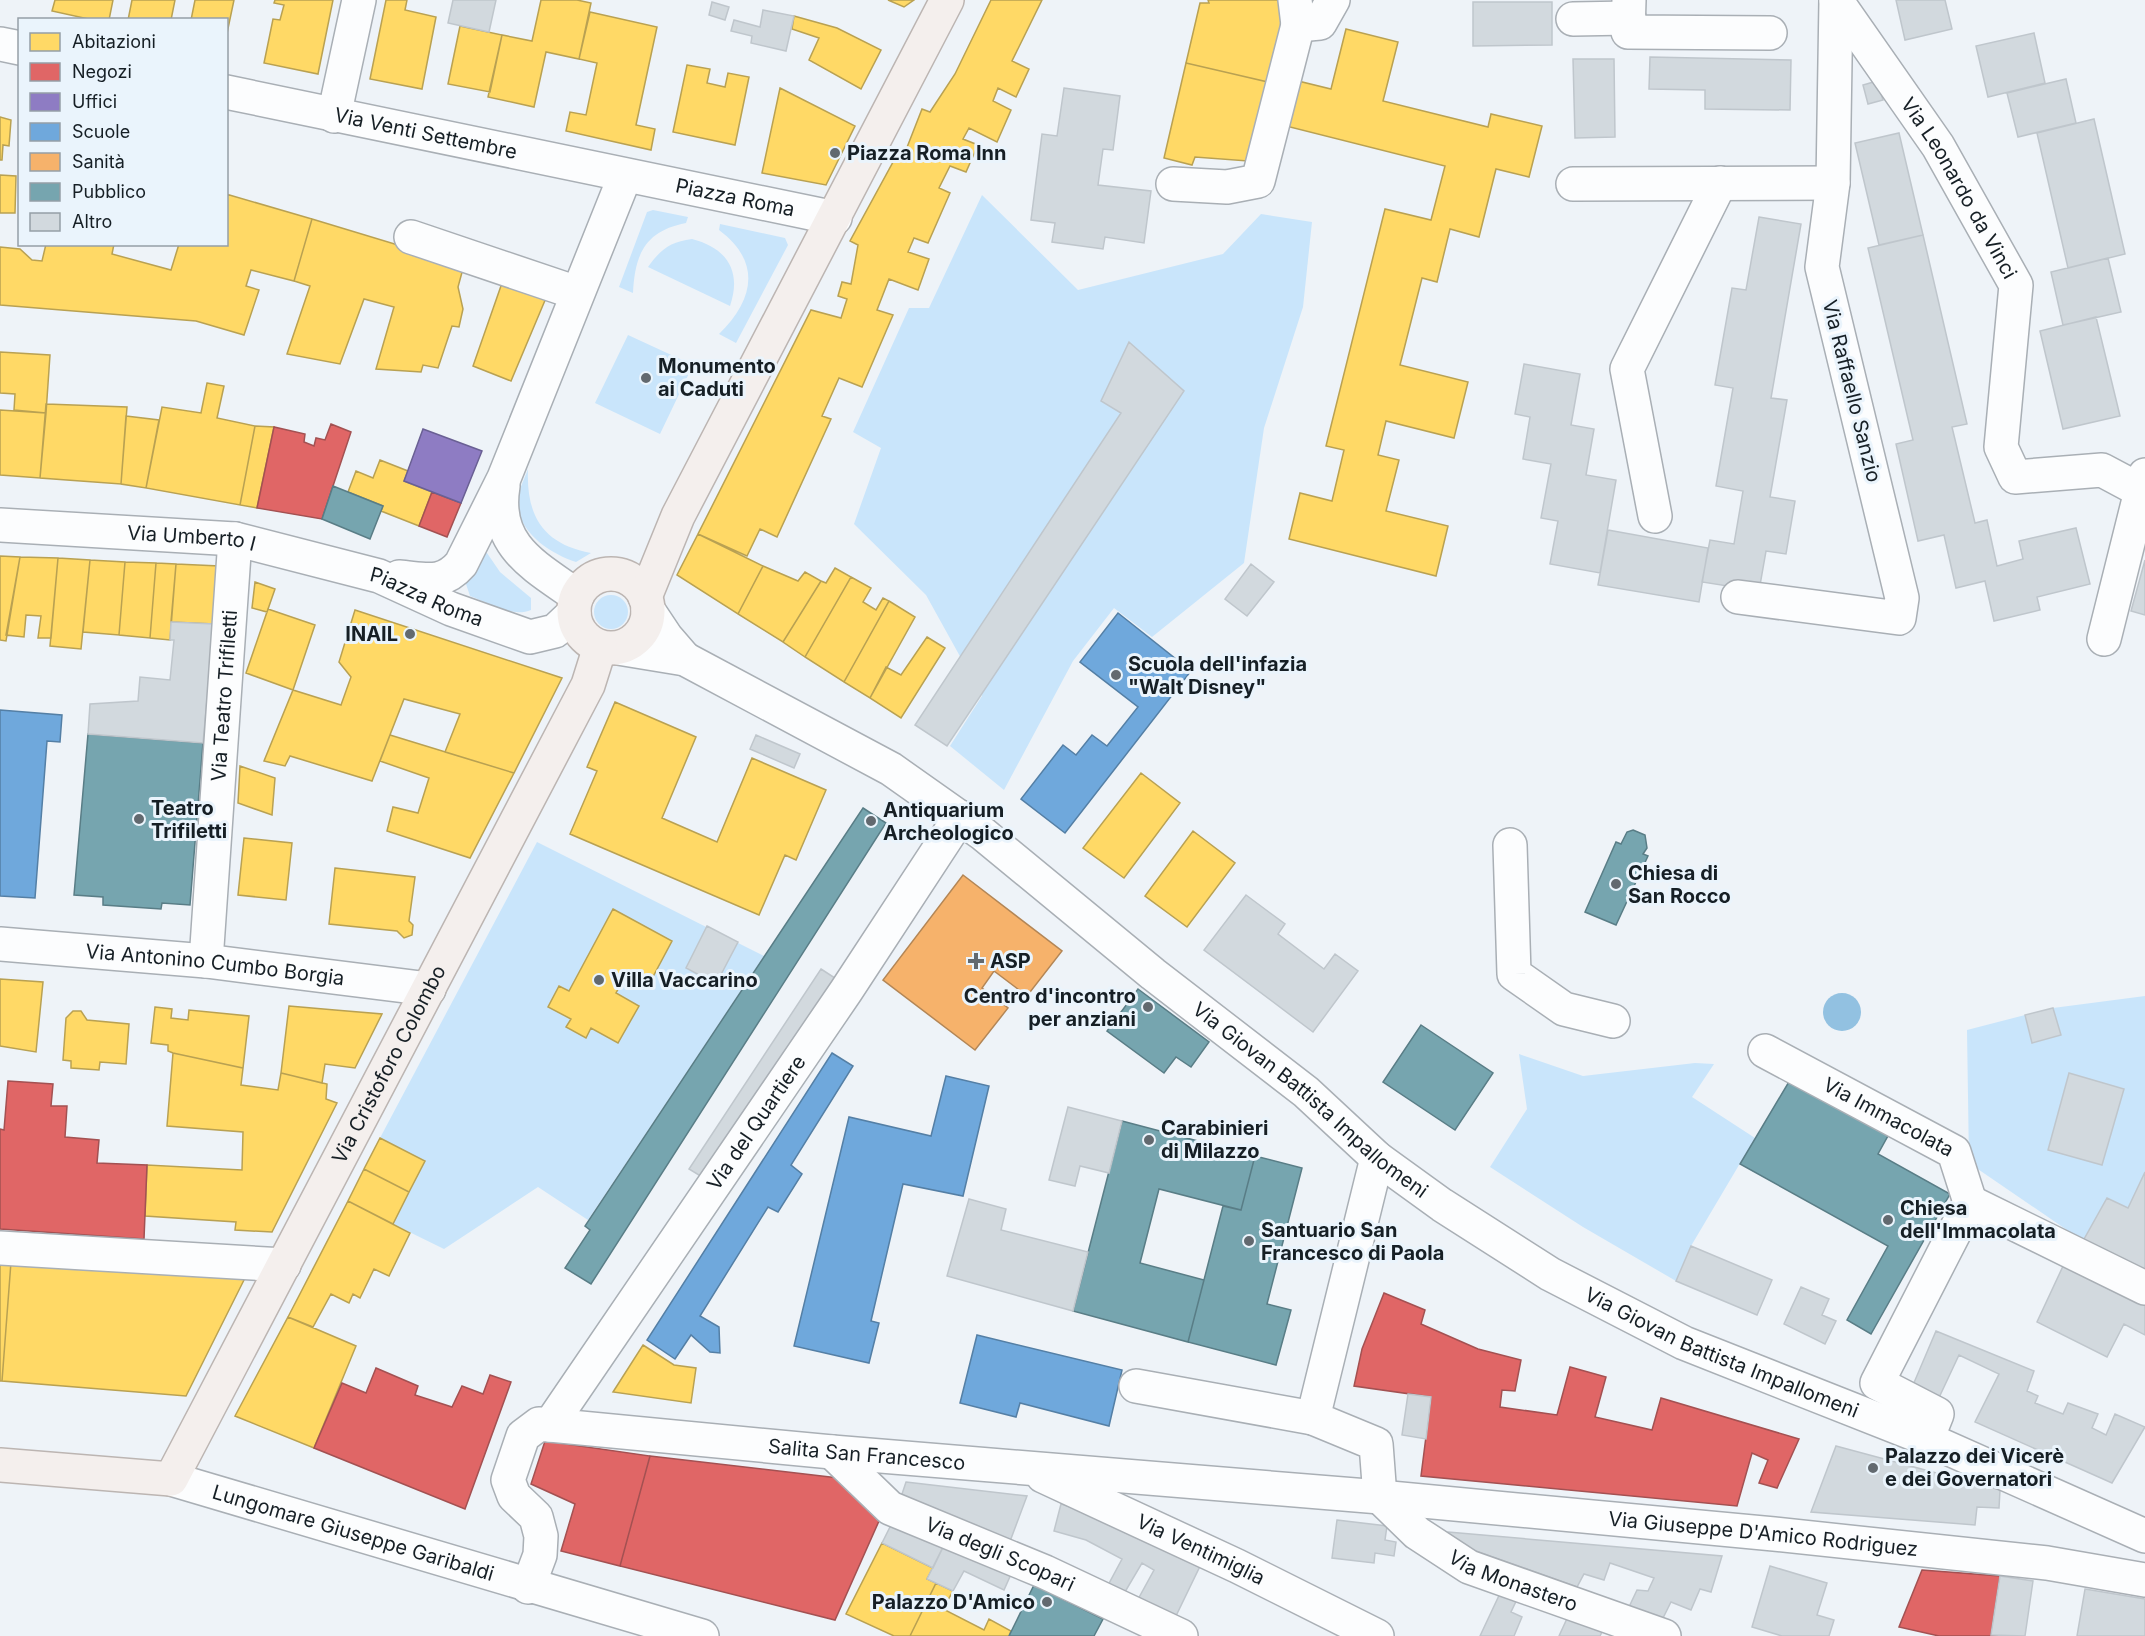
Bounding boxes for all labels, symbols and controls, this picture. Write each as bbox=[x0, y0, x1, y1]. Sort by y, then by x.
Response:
legend bbox=[18, 18, 228, 246]
text: Abitazioni bbox=[72, 31, 156, 52]
text: Negozi bbox=[72, 61, 132, 82]
text: Uffici bbox=[72, 91, 117, 112]
street label: Via Leonardo da Vinci bbox=[1896, 93, 2022, 283]
street label: Via Venti Settembre bbox=[332, 103, 519, 164]
text: Scuole bbox=[72, 121, 130, 142]
place label: Piazza Roma Inn bbox=[847, 141, 1007, 165]
marker: Piazza Roma Inn bbox=[828, 146, 842, 160]
text: Sanità bbox=[72, 151, 125, 172]
street label: Piazza Roma bbox=[673, 173, 797, 221]
text: Pubblico bbox=[72, 181, 146, 202]
text: Altro bbox=[72, 211, 112, 232]
street label: Via Raffaello Sanzio bbox=[1818, 297, 1886, 485]
place label: Monumento ai Caduti bbox=[658, 354, 776, 401]
marker: Monumento ai Caduti bbox=[639, 371, 653, 385]
street label: Via Umberto I bbox=[127, 521, 258, 556]
street label: Piazza Roma bbox=[368, 562, 486, 631]
street label: Via Teatro Trifiletti bbox=[206, 609, 242, 782]
place label: INAIL bbox=[345, 622, 398, 646]
marker: INAIL bbox=[403, 627, 417, 641]
place label: Scuola dell'infazia "Walt Disney" bbox=[1128, 652, 1307, 699]
marker: Scuola dell'infazia "Walt Disney" bbox=[1109, 668, 1123, 682]
place label: Teatro Trifiletti bbox=[151, 796, 227, 843]
place label: Antiquarium Archeologico bbox=[883, 798, 1014, 845]
marker: Teatro Trifiletti bbox=[132, 812, 146, 826]
marker: Antiquarium Archeologico bbox=[864, 814, 878, 828]
place label: Chiesa di San Rocco bbox=[1628, 861, 1731, 908]
marker: Chiesa di San Rocco bbox=[1609, 877, 1623, 891]
street label: Via Antonino Cumbo Borgia bbox=[85, 939, 346, 990]
place label: ASP bbox=[990, 949, 1031, 973]
marker: ASP bbox=[967, 952, 985, 970]
street label: Via Cristoforo Colombo bbox=[327, 961, 451, 1168]
place label: Villa Vaccarino bbox=[611, 968, 758, 992]
marker: Villa Vaccarino bbox=[592, 973, 606, 987]
place label: Centro d'incontro per anziani bbox=[964, 984, 1136, 1031]
street label: Via Giovan Battista Impallomeni bbox=[1188, 997, 1433, 1203]
marker: Centro d'incontro per anziani bbox=[1141, 1000, 1155, 1014]
street label: Via del Quartiere bbox=[702, 1051, 811, 1195]
street label: Via Immacolata bbox=[1819, 1072, 1958, 1162]
place label: Carabinieri di Milazzo bbox=[1161, 1116, 1268, 1163]
marker: Carabinieri di Milazzo bbox=[1142, 1133, 1156, 1147]
place label: Chiesa dell'Immacolata bbox=[1900, 1196, 2056, 1243]
marker: Chiesa dell'Immacolata bbox=[1881, 1213, 1895, 1227]
place label: Santuario San Francesco di Paola bbox=[1261, 1218, 1444, 1265]
marker: Santuario San Francesco di Paola bbox=[1242, 1234, 1256, 1248]
street label: Via Giovan Battista Impallomeni bbox=[1581, 1282, 1862, 1423]
street label: Salita San Francesco bbox=[767, 1434, 966, 1475]
place label: Palazzo dei Vicerè e dei Governatori bbox=[1885, 1444, 2064, 1491]
marker: Palazzo dei Vicerè e dei Governatori bbox=[1866, 1461, 1880, 1475]
street label: Lungomare Giuseppe Garibaldi bbox=[210, 1480, 497, 1586]
street label: Via Giuseppe D'Amico Rodriguez bbox=[1607, 1506, 1919, 1561]
street label: Via Ventimiglia bbox=[1133, 1509, 1269, 1590]
street label: Via degli Scopari bbox=[922, 1512, 1079, 1596]
street label: Via Monastero bbox=[1444, 1545, 1581, 1616]
place label: Palazzo D'Amico bbox=[872, 1590, 1035, 1614]
marker: Palazzo D'Amico bbox=[1040, 1595, 1054, 1609]

